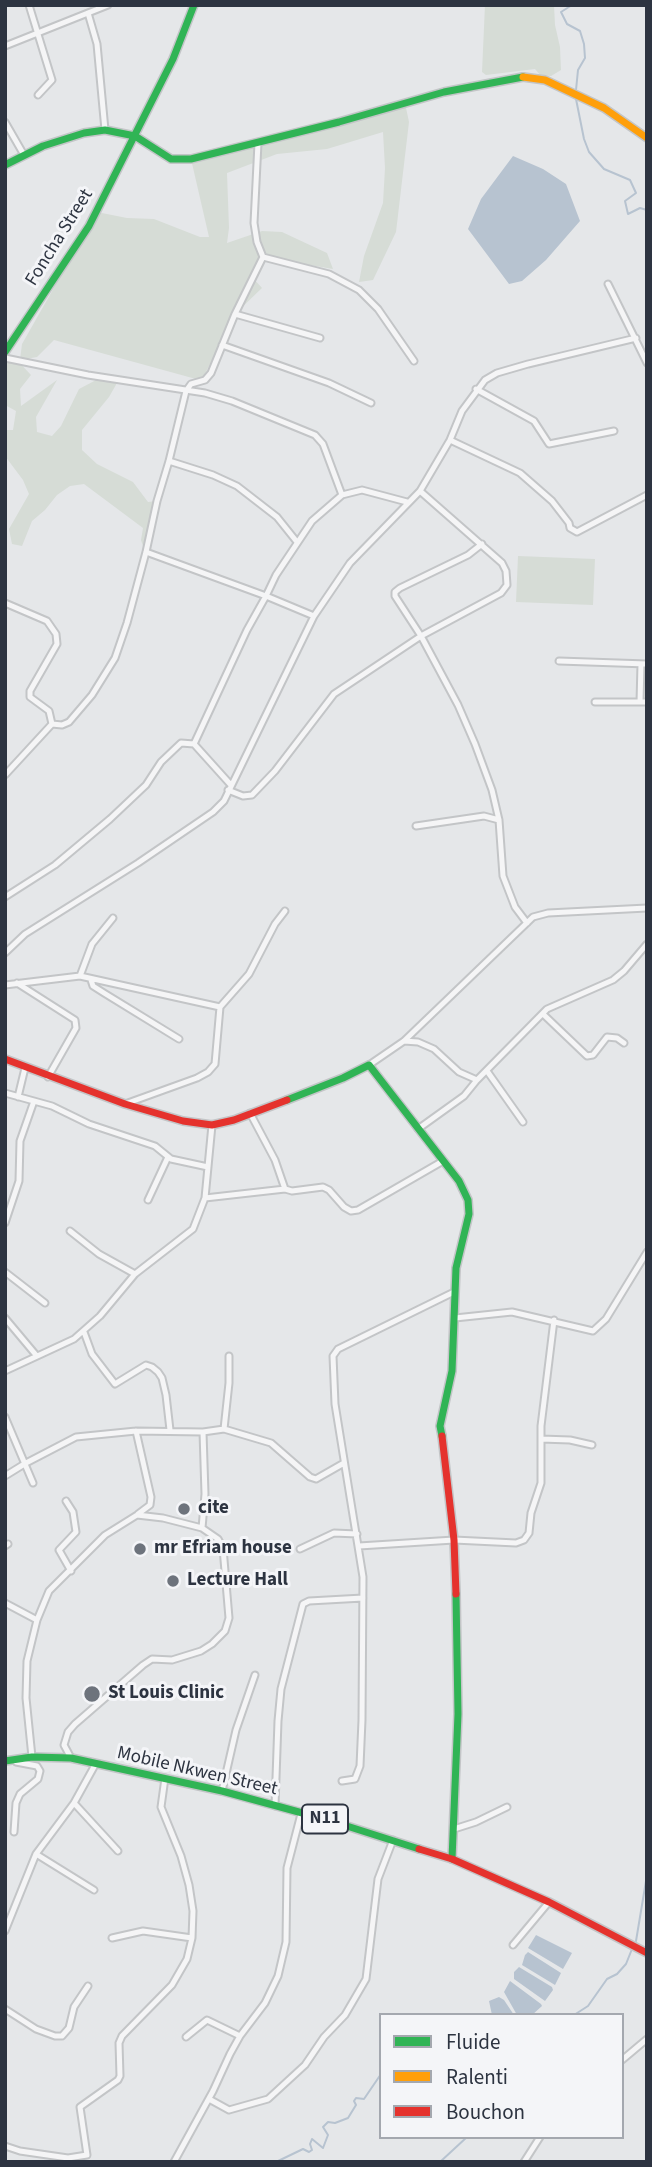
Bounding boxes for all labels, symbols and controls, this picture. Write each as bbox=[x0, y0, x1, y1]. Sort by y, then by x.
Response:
street label: Foncha Street bbox=[21, 185, 99, 291]
place label: cite bbox=[198, 1498, 229, 1520]
marker: cite bbox=[176, 1501, 192, 1517]
place label: mr Efriam house bbox=[154, 1538, 292, 1560]
marker: mr Efriam house bbox=[132, 1541, 148, 1557]
place label: Lecture Hall bbox=[187, 1570, 288, 1592]
marker: Lecture Hall bbox=[165, 1573, 181, 1589]
place label: St Louis Clinic bbox=[108, 1683, 224, 1705]
marker: St Louis Clinic bbox=[82, 1684, 102, 1704]
street label: Mobile Nkwen Street bbox=[115, 1742, 279, 1802]
road number: N11 bbox=[302, 1804, 348, 1833]
legend bbox=[379, 2013, 624, 2139]
text: Fluide bbox=[446, 2027, 500, 2057]
text: Ralenti bbox=[446, 2062, 508, 2092]
text: Bouchon bbox=[446, 2097, 525, 2127]

